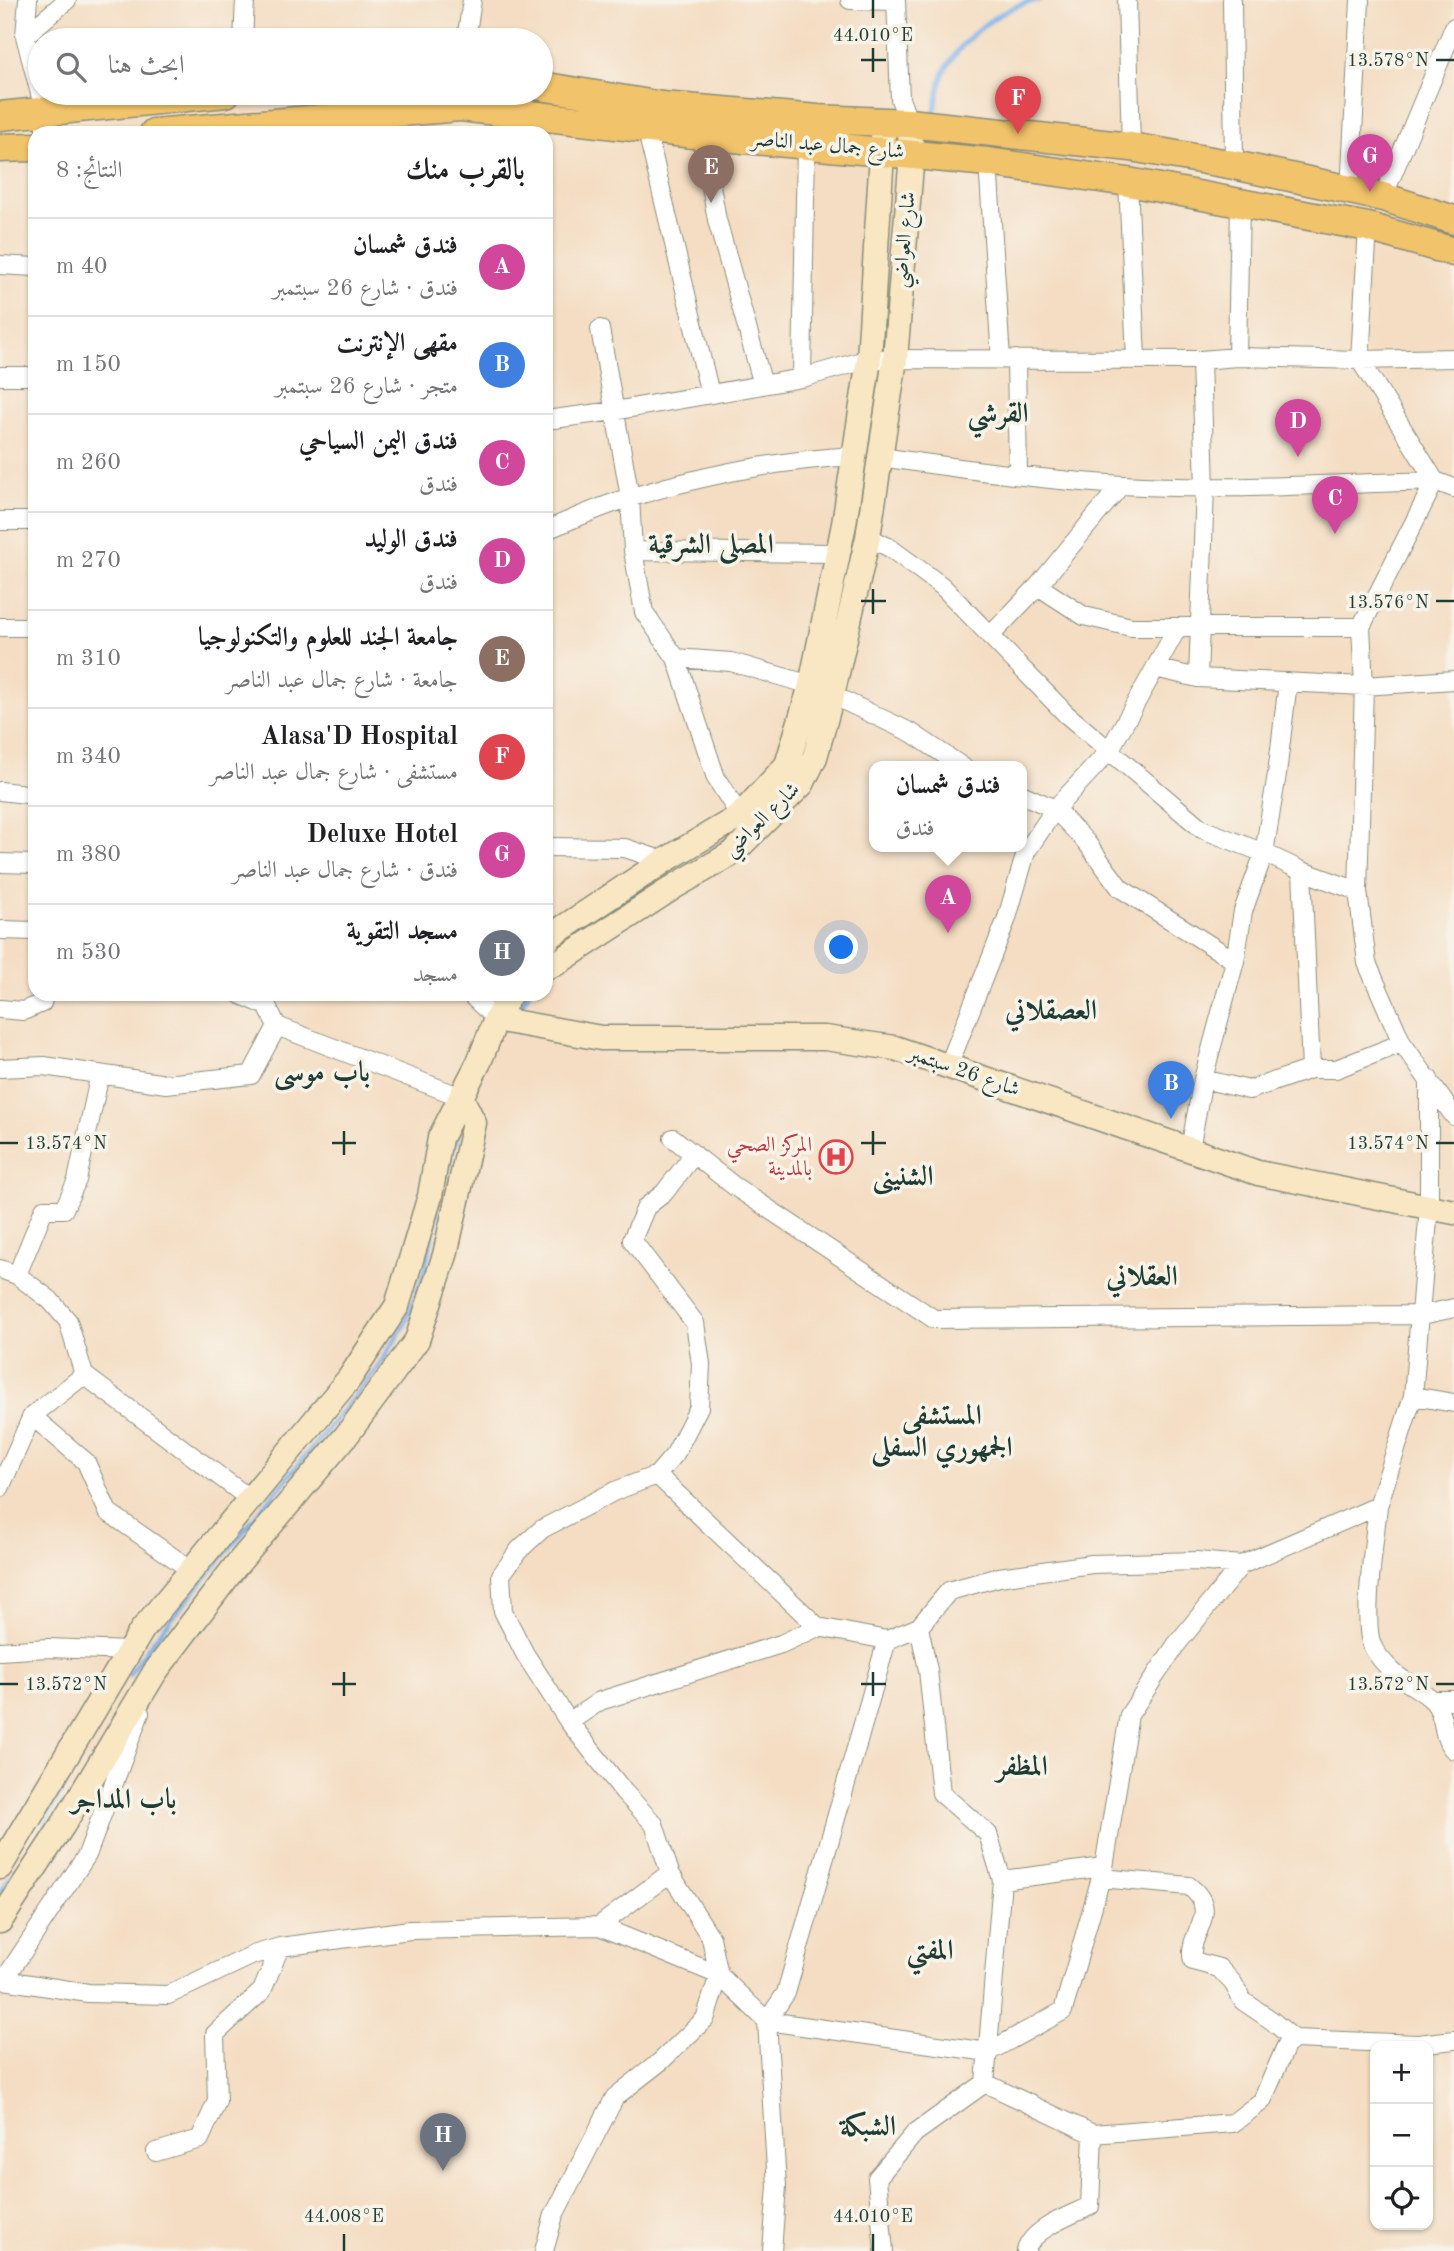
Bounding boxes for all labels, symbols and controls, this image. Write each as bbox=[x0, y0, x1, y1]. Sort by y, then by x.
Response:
text: 44.010°E bbox=[833, 27, 913, 45]
search box bbox=[28, 28, 553, 105]
icon: search bbox=[52, 48, 90, 86]
text: 13.578°N bbox=[1347, 52, 1429, 70]
text: ابحث هنا bbox=[108, 53, 185, 79]
pin: F bbox=[995, 76, 1041, 134]
street label: شارع جمال عبد الناصر bbox=[748, 129, 905, 169]
pin: G bbox=[1347, 134, 1393, 192]
pin: E bbox=[688, 145, 734, 203]
text: بالقرب منك bbox=[406, 156, 525, 186]
text: النتائج: 8 bbox=[56, 159, 123, 182]
street label: شارع العواضي bbox=[890, 191, 928, 290]
text: فندق شمسان bbox=[353, 233, 458, 259]
text: 40 m bbox=[56, 255, 107, 278]
text: A bbox=[493, 255, 511, 278]
text: فندق · شارع 26 سبتمبر bbox=[273, 277, 458, 300]
text: مقهى الإنترنت bbox=[337, 331, 458, 357]
text: 150 m bbox=[56, 353, 121, 376]
text: B bbox=[494, 353, 510, 376]
text: متجر · شارع 26 سبتمبر bbox=[275, 375, 458, 398]
pin: D bbox=[1275, 399, 1321, 457]
district label: القرشي bbox=[967, 400, 1029, 439]
text: فندق اليمن السياحي bbox=[299, 429, 458, 455]
text: 260 m bbox=[56, 451, 121, 474]
text: C bbox=[494, 451, 510, 474]
text: فندق bbox=[419, 473, 458, 496]
pin: C bbox=[1312, 476, 1358, 534]
text: فندق الوليد bbox=[364, 527, 458, 553]
district label: المصلى الشرقية bbox=[648, 531, 774, 565]
text: 270 m bbox=[56, 549, 121, 572]
text: D bbox=[493, 549, 511, 572]
text: فندق bbox=[419, 571, 458, 594]
text: 13.576°N bbox=[1347, 594, 1429, 612]
text: جامعة الجند للعلوم والتكنولوجيا bbox=[198, 625, 458, 651]
text: 310 m bbox=[56, 647, 121, 670]
text: E bbox=[494, 647, 510, 670]
text: جامعة · شارع جمال عبد الناصر bbox=[226, 669, 458, 692]
text: Alasa'D Hospital bbox=[261, 724, 458, 750]
text: 340 m bbox=[56, 745, 121, 768]
text: F bbox=[494, 745, 510, 768]
text: مستشفى · شارع جمال عبد الناصر bbox=[210, 761, 458, 784]
popup bbox=[869, 761, 1027, 852]
text: فندق شمسان bbox=[895, 773, 1001, 799]
street label: شارع العواضي bbox=[720, 779, 810, 867]
text: فندق bbox=[895, 817, 934, 840]
text: Deluxe Hotel bbox=[306, 822, 458, 848]
text: 380 m bbox=[56, 843, 121, 866]
text: G bbox=[494, 843, 510, 866]
text: فندق · شارع جمال عبد الناصر bbox=[232, 859, 458, 882]
pin: A bbox=[925, 875, 971, 933]
text: مسجد التقوية bbox=[346, 919, 458, 945]
your location bbox=[824, 930, 858, 964]
text: 530 m bbox=[56, 941, 121, 964]
text: H bbox=[493, 941, 511, 964]
text: مسجد bbox=[413, 963, 458, 986]
district label: العصقلاني bbox=[1004, 997, 1097, 1032]
street label: شارع 26 سبتمبر bbox=[902, 1043, 1022, 1106]
district label: باب موسى bbox=[274, 1059, 370, 1091]
pin: B bbox=[1148, 1061, 1194, 1119]
place label: المركز الصحي بالمدينة bbox=[727, 1133, 812, 1181]
text: 13.574°N bbox=[25, 1135, 107, 1153]
text: 13.574°N bbox=[1347, 1135, 1429, 1153]
hospital icon: المركز الصحي بالمدينة bbox=[817, 1138, 855, 1176]
district label: الشنينى bbox=[873, 1163, 933, 1195]
district label: العقلاني bbox=[1105, 1263, 1178, 1298]
district label: المستشفى الجمهوري السفلى bbox=[870, 1403, 1013, 1469]
text: 13.572°N bbox=[25, 1676, 107, 1694]
text: 13.572°N bbox=[1347, 1676, 1429, 1694]
district label: المظفر bbox=[993, 1754, 1048, 1784]
district label: باب المداجر bbox=[68, 1786, 177, 1816]
district label: المفتي bbox=[907, 1938, 953, 1976]
map controls bbox=[1370, 2041, 1433, 2230]
button: + bbox=[1370, 2041, 1433, 2104]
button: − bbox=[1370, 2104, 1433, 2167]
district label: الشبكة bbox=[838, 2111, 896, 2142]
pin: H bbox=[420, 2113, 466, 2171]
button: locate bbox=[1370, 2167, 1433, 2230]
text: 44.008°E bbox=[304, 2208, 384, 2226]
text: 44.010°E bbox=[833, 2208, 913, 2226]

